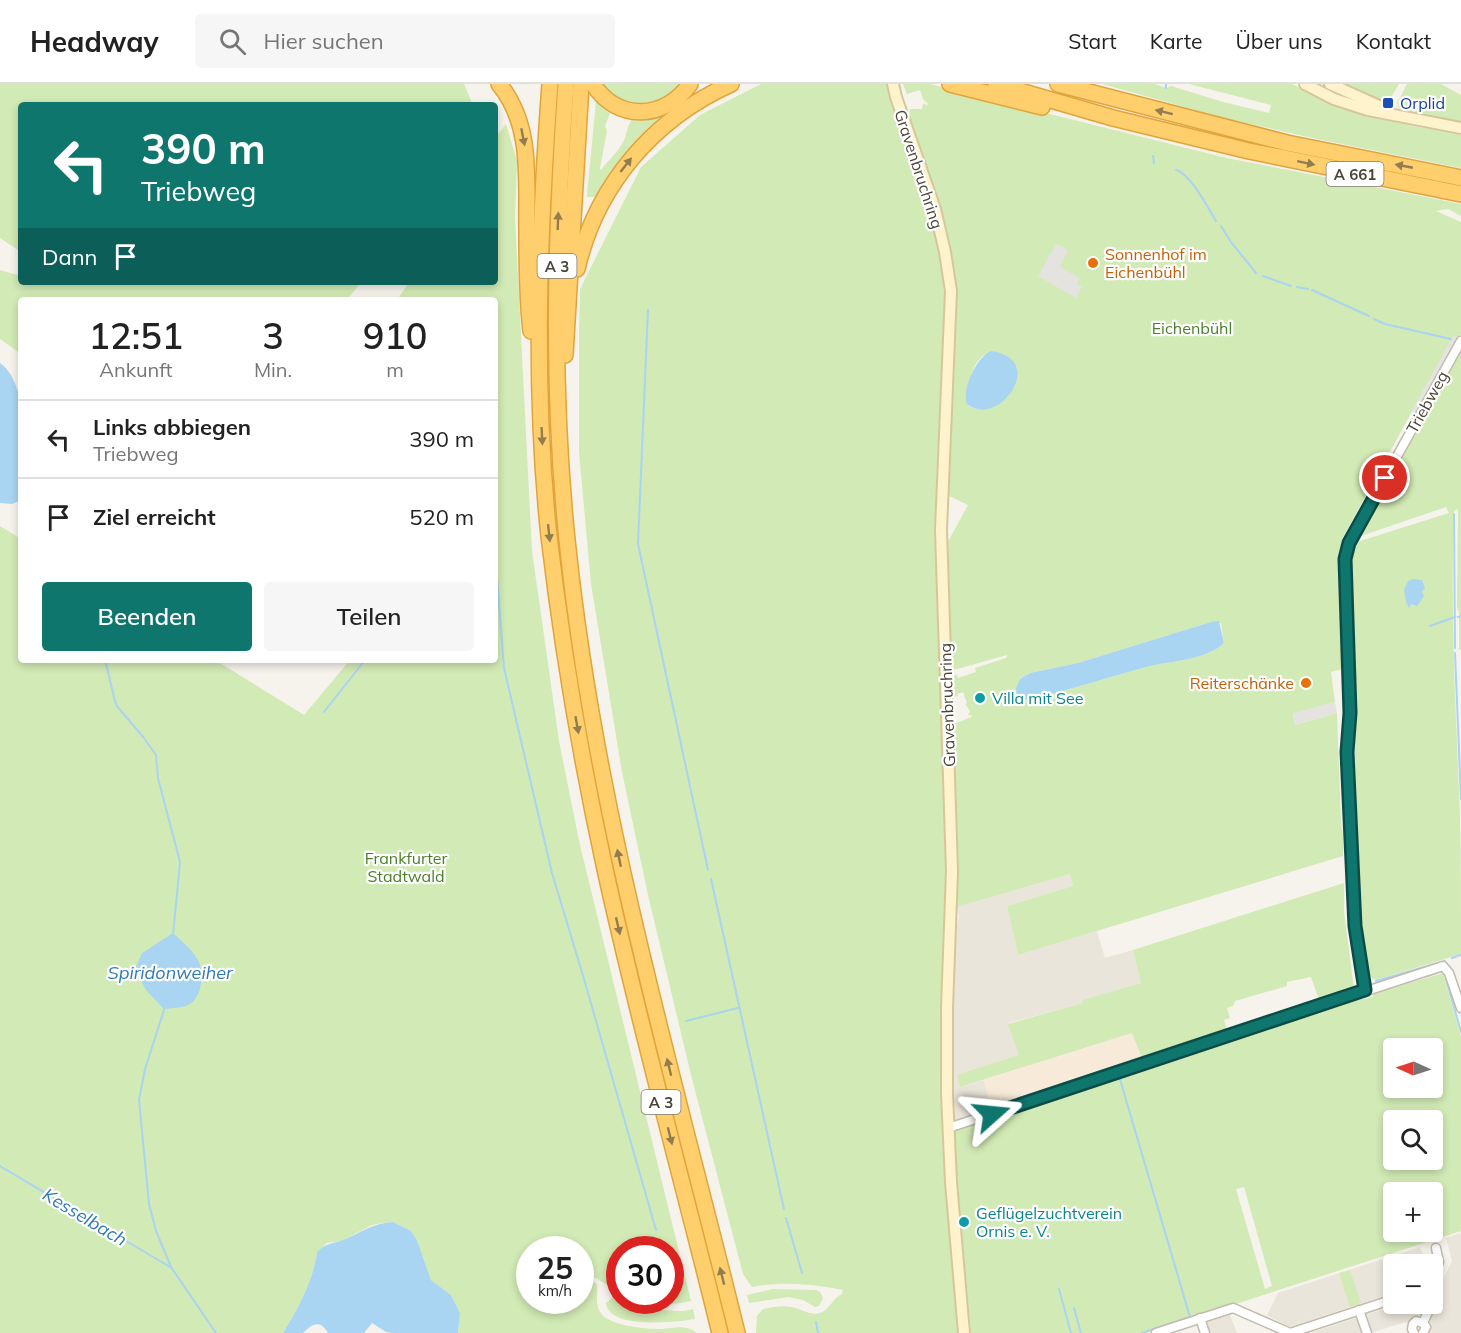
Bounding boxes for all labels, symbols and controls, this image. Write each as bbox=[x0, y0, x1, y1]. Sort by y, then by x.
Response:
search box bbox=[195, 14, 615, 68]
text: Headway bbox=[30, 24, 159, 59]
icon: search bbox=[216, 25, 249, 58]
text: Hier suchen bbox=[264, 27, 384, 55]
text: Start bbox=[1068, 28, 1117, 54]
text: Karte bbox=[1150, 28, 1202, 54]
text: Über uns bbox=[1235, 28, 1323, 54]
text: Kontakt bbox=[1356, 28, 1431, 54]
place label: Orplid bbox=[1400, 93, 1445, 113]
marker: Orplid bbox=[1381, 96, 1395, 110]
street label: Gravenbruchring bbox=[890, 107, 948, 231]
one-way arrow bbox=[1155, 107, 1173, 117]
text: 390 m bbox=[141, 122, 266, 175]
icon: left bbox=[42, 126, 120, 204]
one-way arrow bbox=[519, 127, 528, 146]
one-way arrow bbox=[619, 158, 631, 173]
one-way arrow bbox=[1297, 159, 1316, 168]
one-way arrow bbox=[1394, 161, 1413, 170]
road number: A 661 bbox=[1326, 162, 1384, 186]
text: Triebweg bbox=[141, 174, 256, 208]
one-way arrow bbox=[554, 212, 563, 231]
icon: arrive bbox=[109, 240, 142, 273]
text: Dann bbox=[42, 243, 97, 271]
place label: Sonnenhof im Eichenbühl bbox=[1105, 244, 1207, 282]
road number: A 3 bbox=[538, 254, 576, 278]
marker: Sonnenhof im Eichenbühl bbox=[1086, 256, 1100, 270]
text: 12:51 bbox=[89, 313, 183, 358]
text: 3 bbox=[262, 313, 284, 358]
text: 910 bbox=[363, 313, 427, 358]
park label: Eichenbühl bbox=[1152, 318, 1232, 338]
text: Ankunft bbox=[99, 357, 173, 382]
text: Min. bbox=[254, 357, 292, 382]
text: m bbox=[386, 357, 404, 382]
street label: Triebweg bbox=[1402, 367, 1452, 437]
text: Links abbiegen bbox=[93, 413, 251, 441]
icon: left bbox=[42, 423, 75, 456]
text: 390 m bbox=[409, 425, 474, 453]
one-way arrow bbox=[537, 426, 546, 445]
text: Triebweg bbox=[93, 441, 178, 466]
pin bbox=[1359, 452, 1410, 503]
icon: arrive bbox=[1368, 461, 1401, 494]
icon: arrive bbox=[42, 501, 75, 534]
text: Ziel erreicht bbox=[93, 503, 216, 531]
text: 520 m bbox=[409, 503, 474, 531]
one-way arrow bbox=[544, 523, 554, 542]
button: Beenden bbox=[42, 582, 252, 651]
button: Teilen bbox=[264, 582, 474, 651]
street label: Gravenbruchring bbox=[935, 643, 959, 767]
place label: Reiterschänke bbox=[1190, 673, 1294, 693]
marker: Reiterschänke bbox=[1299, 676, 1313, 690]
place label: Villa mit See bbox=[992, 688, 1083, 708]
marker: Villa mit See bbox=[973, 691, 987, 705]
one-way arrow bbox=[573, 716, 582, 735]
park label: Frankfurter Stadtwald bbox=[365, 848, 448, 886]
one-way arrow bbox=[614, 849, 624, 868]
one-way arrow bbox=[614, 917, 624, 936]
water label: Spiridonweiher bbox=[107, 961, 234, 984]
north arrow bbox=[1383, 1038, 1443, 1098]
map controls bbox=[1383, 1038, 1443, 1314]
one-way arrow bbox=[664, 1058, 674, 1076]
position arrow bbox=[960, 1082, 1024, 1146]
road number: A 3 bbox=[642, 1090, 680, 1114]
button: search bbox=[1383, 1110, 1443, 1170]
one-way arrow bbox=[665, 1127, 675, 1145]
button: + bbox=[1383, 1182, 1443, 1242]
water label: Kesselbach bbox=[39, 1183, 131, 1251]
place label: Geflügelzuchtverein Ornis e. V. bbox=[976, 1203, 1122, 1241]
marker: Geflügelzuchtverein Ornis e. V. bbox=[957, 1215, 971, 1229]
speed limit sign: 30 bbox=[606, 1236, 684, 1314]
text: 25 bbox=[537, 1249, 573, 1287]
button: − bbox=[1383, 1254, 1443, 1314]
one-way arrow bbox=[717, 1267, 727, 1285]
text: km/h bbox=[538, 1281, 572, 1300]

